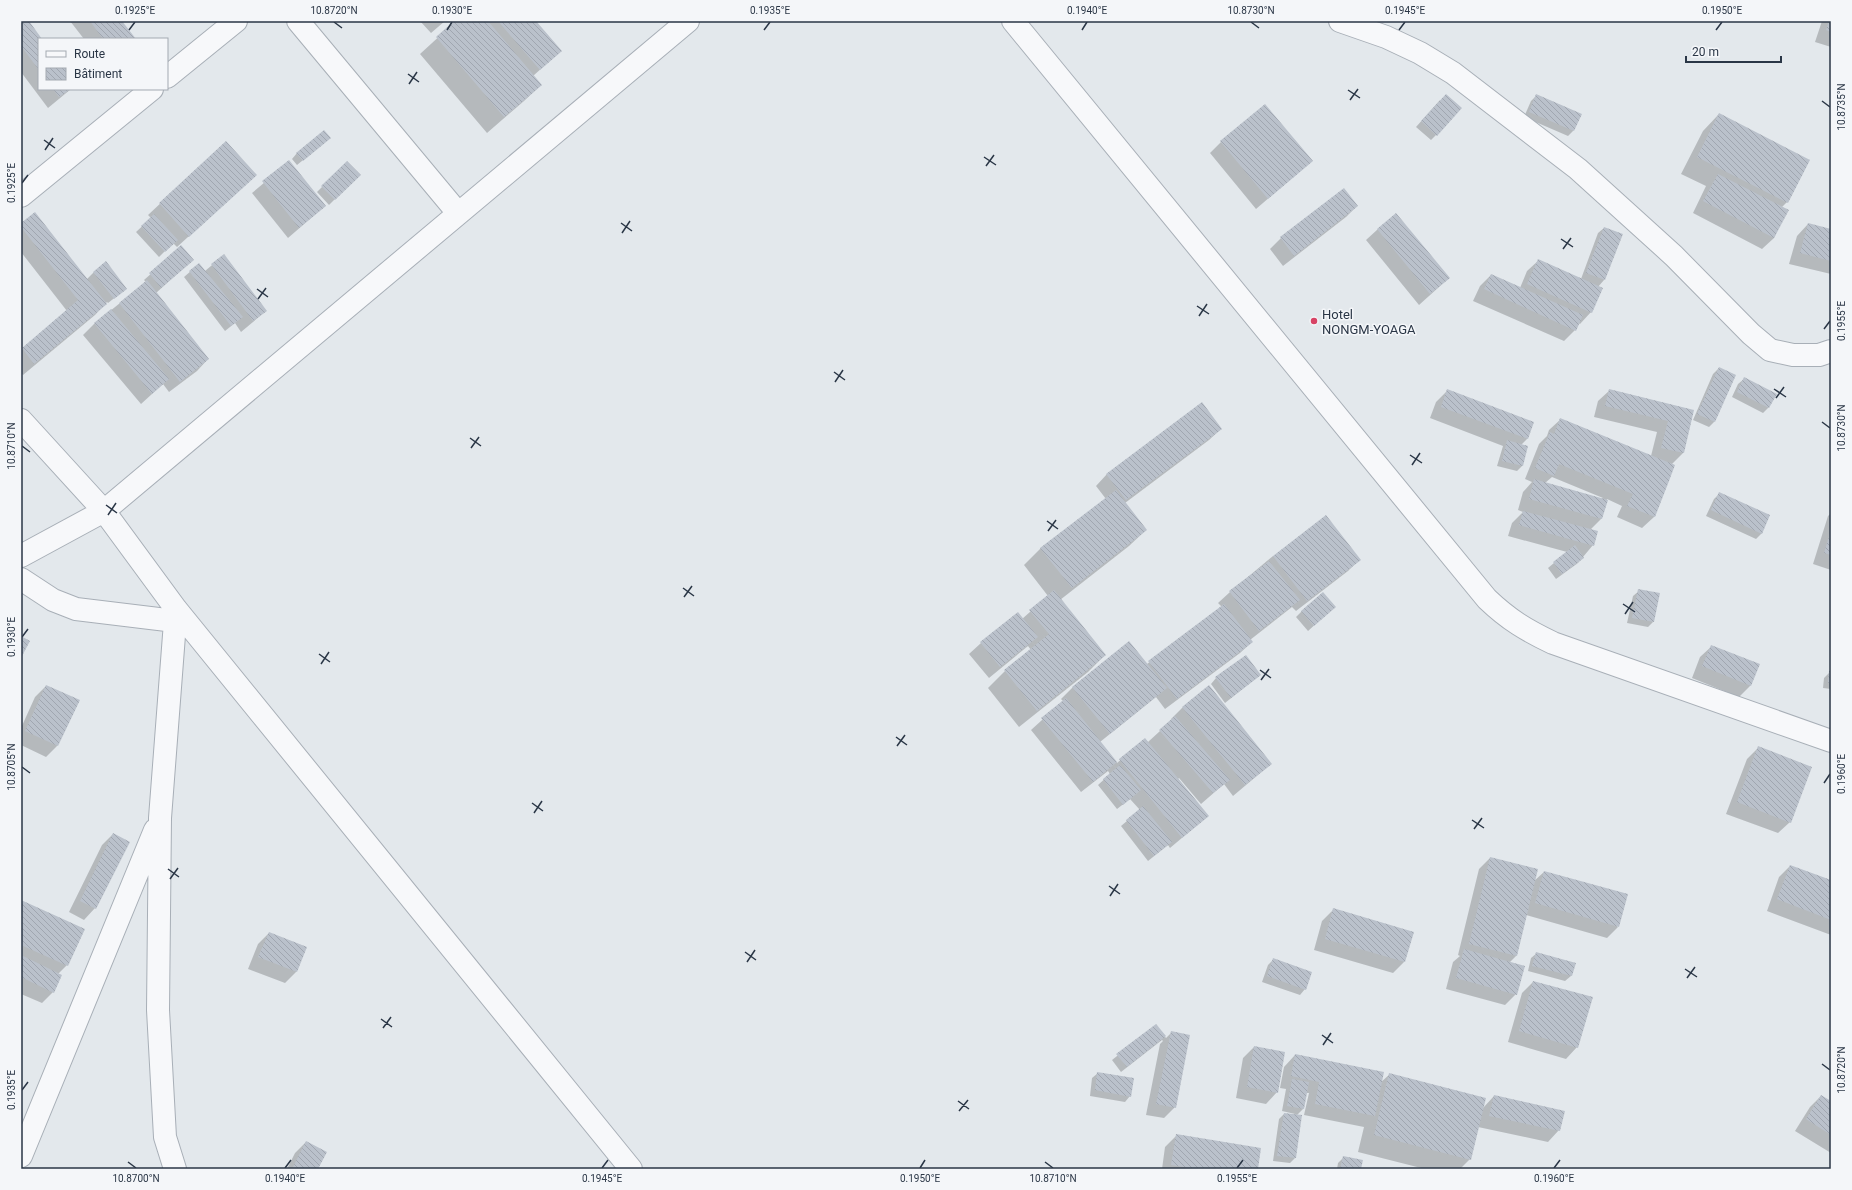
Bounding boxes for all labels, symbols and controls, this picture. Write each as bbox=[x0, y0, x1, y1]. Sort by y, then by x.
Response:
text: 0.1925°E bbox=[115, 5, 155, 16]
text: 10.8720°N bbox=[310, 5, 358, 16]
text: 0.1930°E bbox=[432, 5, 472, 16]
text: 0.1935°E bbox=[750, 5, 790, 16]
text: 0.1940°E bbox=[1067, 5, 1107, 16]
text: 10.8730°N bbox=[1227, 5, 1275, 16]
text: 0.1945°E bbox=[1385, 5, 1425, 16]
text: 0.1950°E bbox=[1702, 5, 1742, 16]
legend bbox=[38, 38, 168, 90]
scale bar bbox=[1686, 38, 1781, 64]
text: 20 m bbox=[1692, 45, 1719, 59]
text: Route bbox=[74, 47, 105, 61]
text: Bâtiment bbox=[74, 67, 122, 81]
text: 10.8735°N bbox=[1836, 83, 1847, 131]
text: 0.1925°E bbox=[6, 163, 17, 203]
text: 0.1955°E bbox=[1836, 301, 1847, 341]
place label: Hotel NONGM-YOAGA bbox=[1322, 307, 1416, 337]
marker: Hotel NONGM-YOAGA bbox=[1309, 316, 1319, 326]
text: 10.8730°N bbox=[1836, 404, 1847, 452]
text: 10.8710°N bbox=[6, 422, 17, 470]
text: 0.1930°E bbox=[6, 617, 17, 657]
text: 10.8705°N bbox=[6, 743, 17, 791]
text: 0.1960°E bbox=[1836, 754, 1847, 794]
text: 10.8720°N bbox=[1836, 1046, 1847, 1094]
text: 0.1935°E bbox=[6, 1070, 17, 1110]
text: 10.8700°N bbox=[112, 1173, 160, 1184]
text: 0.1940°E bbox=[265, 1173, 305, 1184]
text: 0.1945°E bbox=[582, 1173, 622, 1184]
text: 0.1950°E bbox=[900, 1173, 940, 1184]
text: 10.8710°N bbox=[1029, 1173, 1077, 1184]
text: 0.1955°E bbox=[1217, 1173, 1257, 1184]
text: 0.1960°E bbox=[1534, 1173, 1574, 1184]

